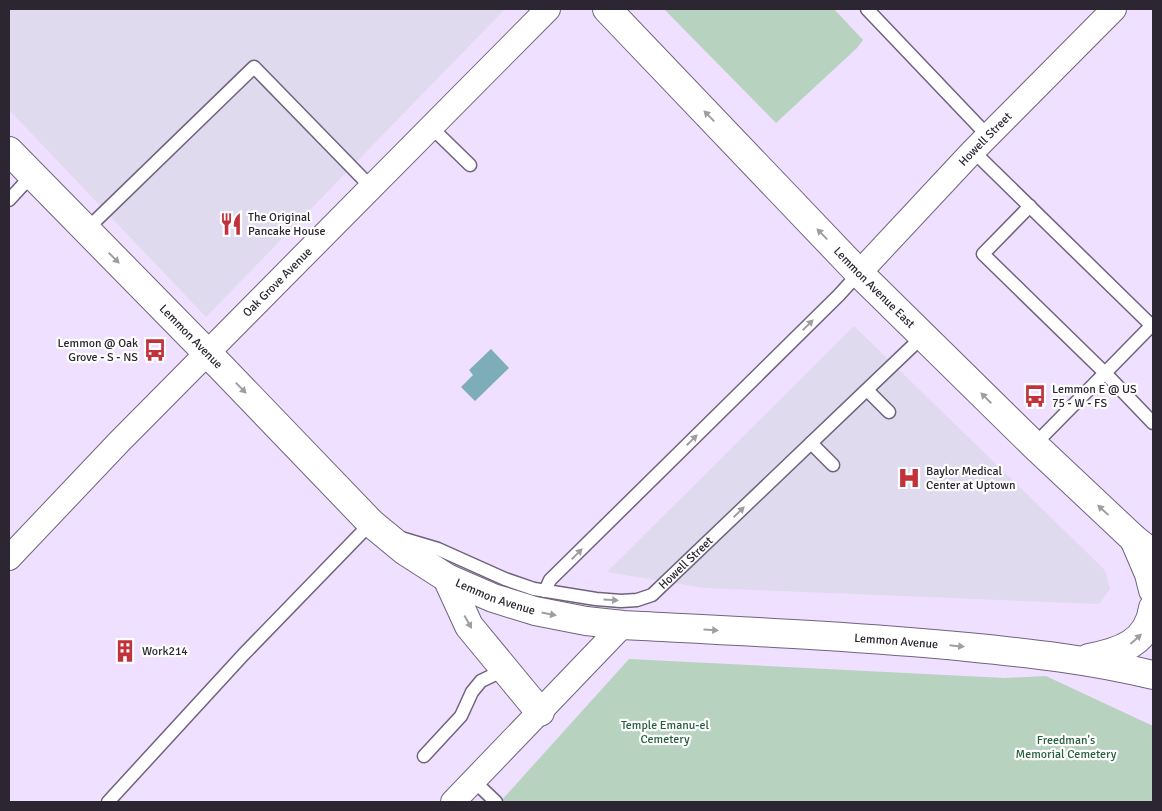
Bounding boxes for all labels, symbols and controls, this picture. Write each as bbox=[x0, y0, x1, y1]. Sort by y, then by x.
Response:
street label: Howell Street bbox=[955, 109, 1015, 169]
one-way arrow bbox=[703, 110, 715, 122]
place label: The Original Pancake House bbox=[248, 210, 326, 239]
restaurant icon: The Original Pancake House bbox=[218, 211, 244, 237]
one-way arrow bbox=[816, 228, 828, 240]
street label: Oak Grove Avenue bbox=[240, 244, 315, 320]
street label: Lemmon Avenue East bbox=[830, 244, 918, 331]
one-way arrow bbox=[108, 252, 120, 264]
street label: Lemmon Avenue bbox=[156, 301, 226, 372]
one-way arrow bbox=[802, 320, 814, 332]
place label: Lemmon @ Oak Grove - S - NS bbox=[58, 336, 138, 365]
bus stop icon: Lemmon @ Oak Grove - S - NS bbox=[142, 337, 168, 363]
one-way arrow bbox=[235, 382, 247, 394]
place label: Lemmon E @ US 75 - W - FS bbox=[1052, 382, 1137, 411]
bus stop icon: Lemmon E @ US 75 - W - FS bbox=[1022, 383, 1048, 409]
one-way arrow bbox=[980, 392, 992, 404]
one-way arrow bbox=[686, 434, 698, 446]
place label: Baylor Medical Center at Uptown bbox=[926, 464, 1015, 493]
hospital icon: Baylor Medical Center at Uptown bbox=[896, 465, 922, 491]
one-way arrow bbox=[1098, 504, 1110, 516]
one-way arrow bbox=[733, 506, 745, 518]
street label: Howell Street bbox=[655, 533, 716, 592]
one-way arrow bbox=[571, 548, 583, 560]
street label: Lemmon Avenue bbox=[453, 575, 537, 618]
one-way arrow bbox=[603, 597, 619, 605]
one-way arrow bbox=[542, 610, 557, 618]
one-way arrow bbox=[464, 615, 472, 630]
one-way arrow bbox=[703, 626, 719, 634]
street label: Lemmon Avenue bbox=[854, 630, 939, 652]
one-way arrow bbox=[1130, 633, 1143, 644]
building icon: Work214 bbox=[112, 638, 138, 664]
one-way arrow bbox=[950, 642, 966, 650]
place label: Work214 bbox=[142, 644, 188, 659]
park label: Temple Emanu-el Cemetery bbox=[621, 718, 710, 747]
park label: Freedman's Memorial Cemetery bbox=[1016, 733, 1117, 762]

